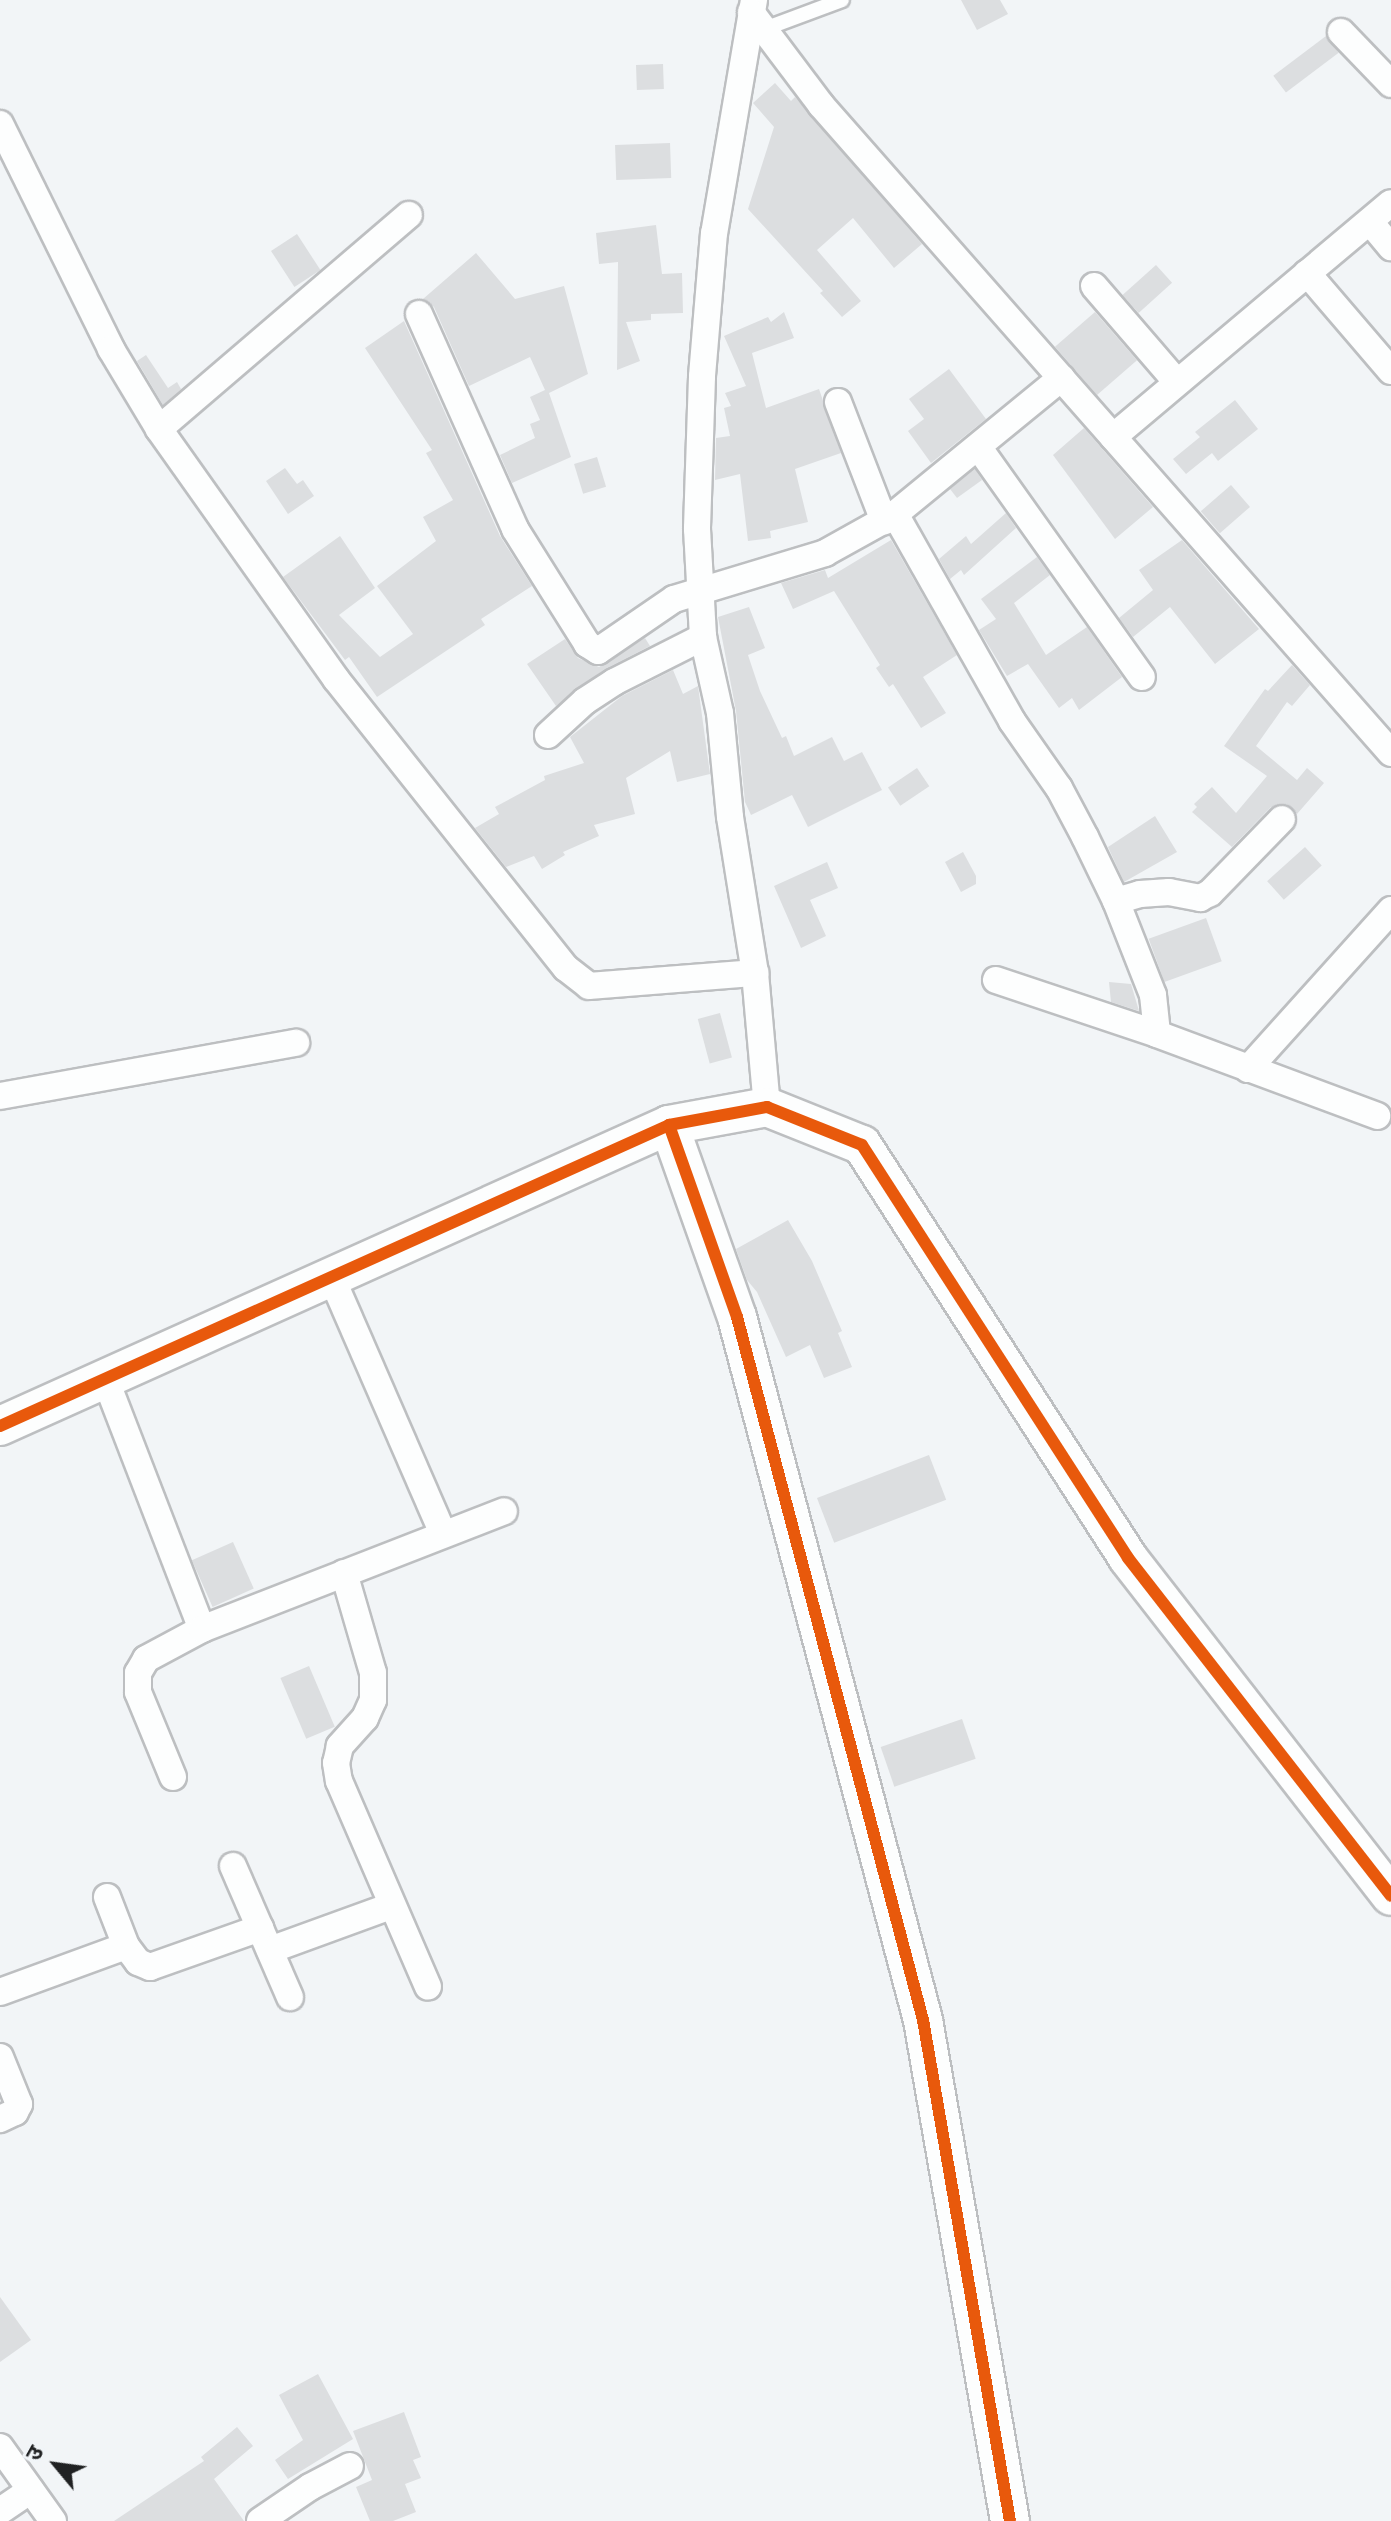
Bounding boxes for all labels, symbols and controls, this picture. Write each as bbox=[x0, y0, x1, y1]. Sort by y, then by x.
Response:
north arrow bbox=[16, 2425, 96, 2505]
text: उ bbox=[21, 2441, 49, 2465]

